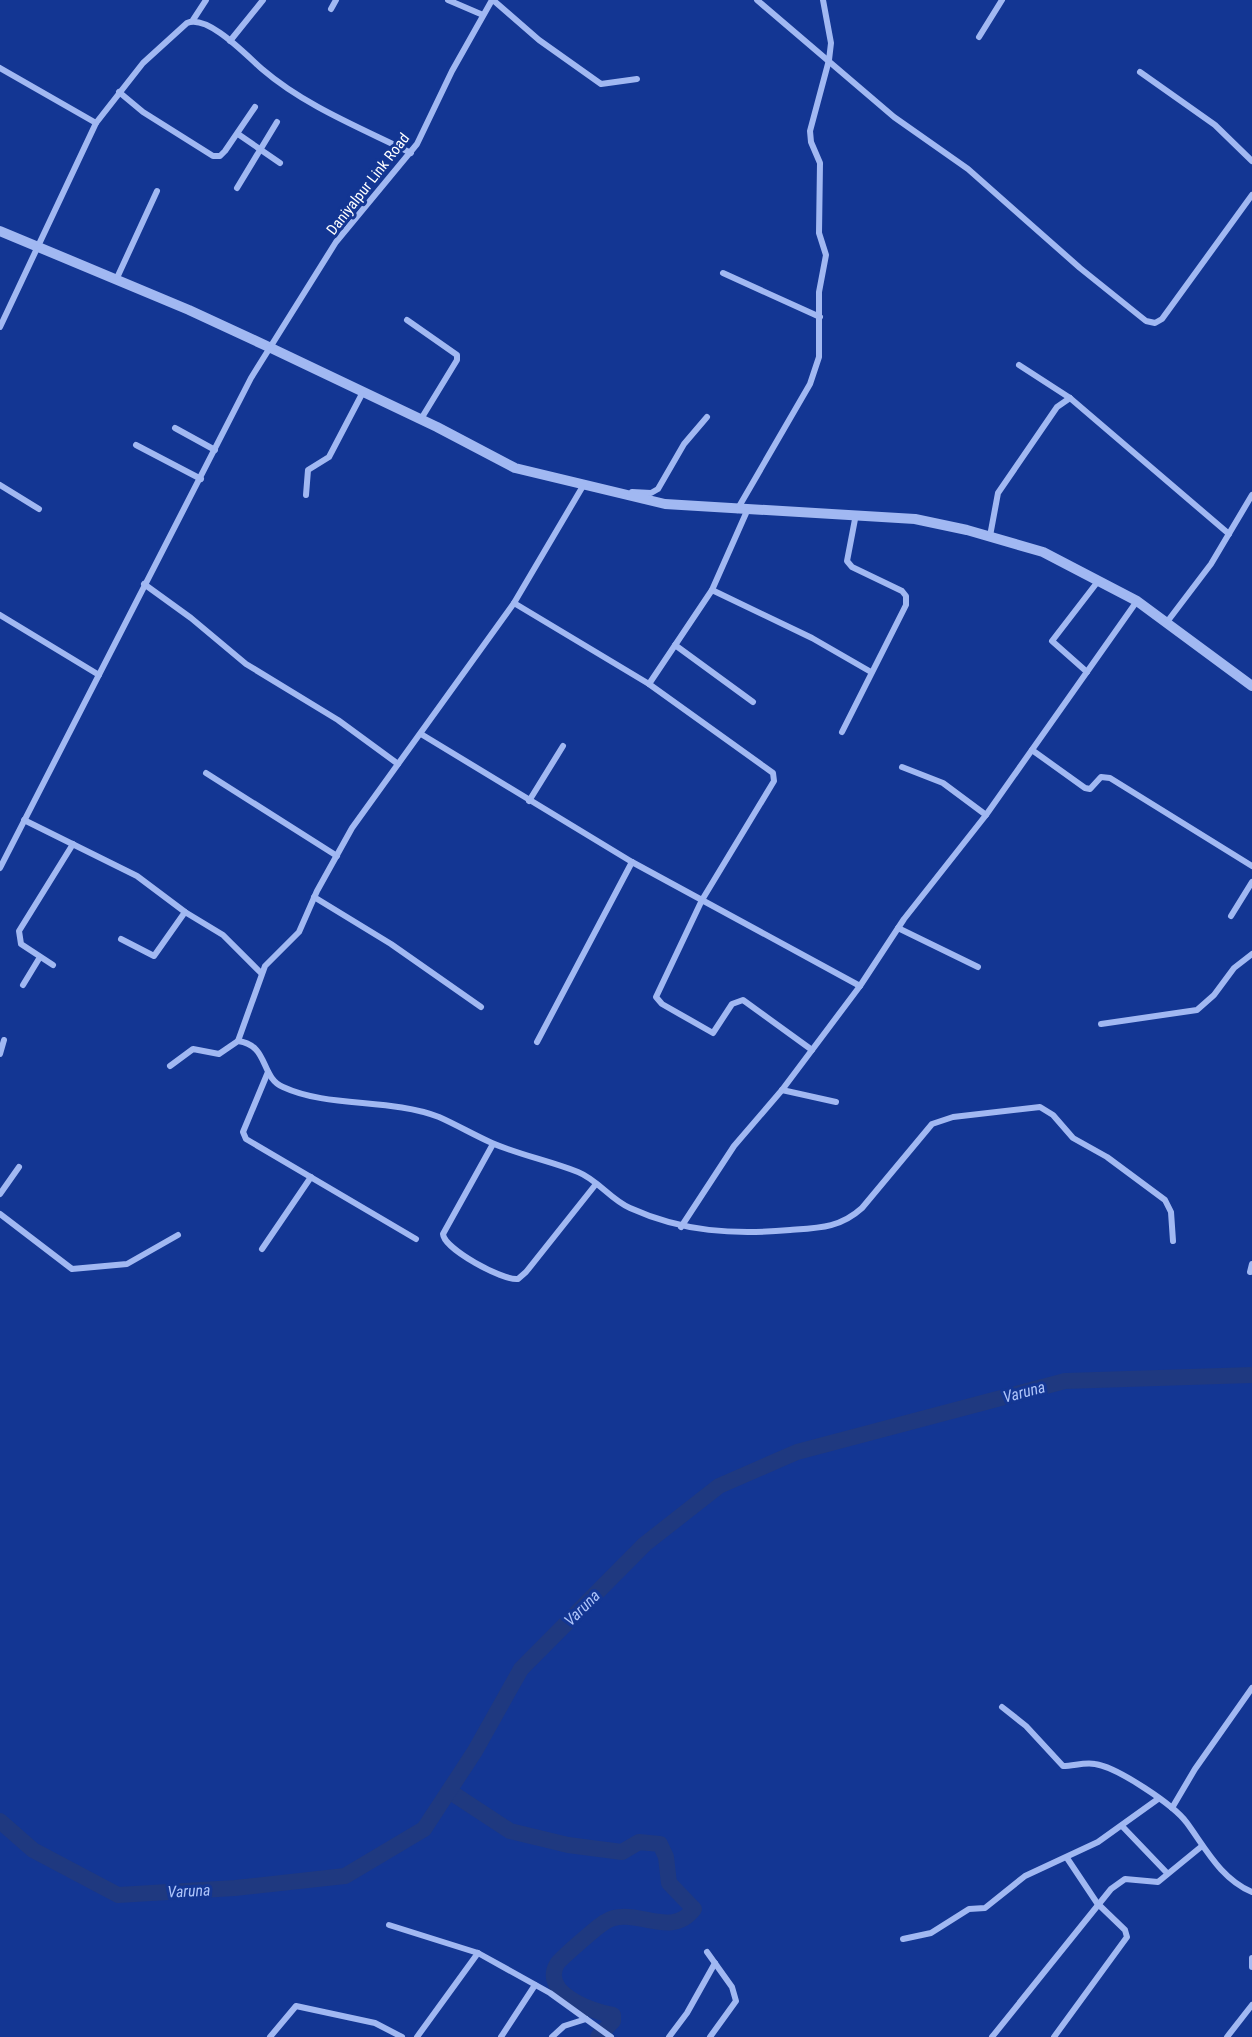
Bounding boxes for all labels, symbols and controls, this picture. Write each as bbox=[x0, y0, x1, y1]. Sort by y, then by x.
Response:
street label: Daniyalpur Link Road bbox=[323, 130, 413, 238]
water label: Varuna bbox=[1001, 1377, 1047, 1407]
water label: Varuna bbox=[560, 1586, 604, 1630]
water label: Varuna bbox=[167, 1880, 211, 1902]

